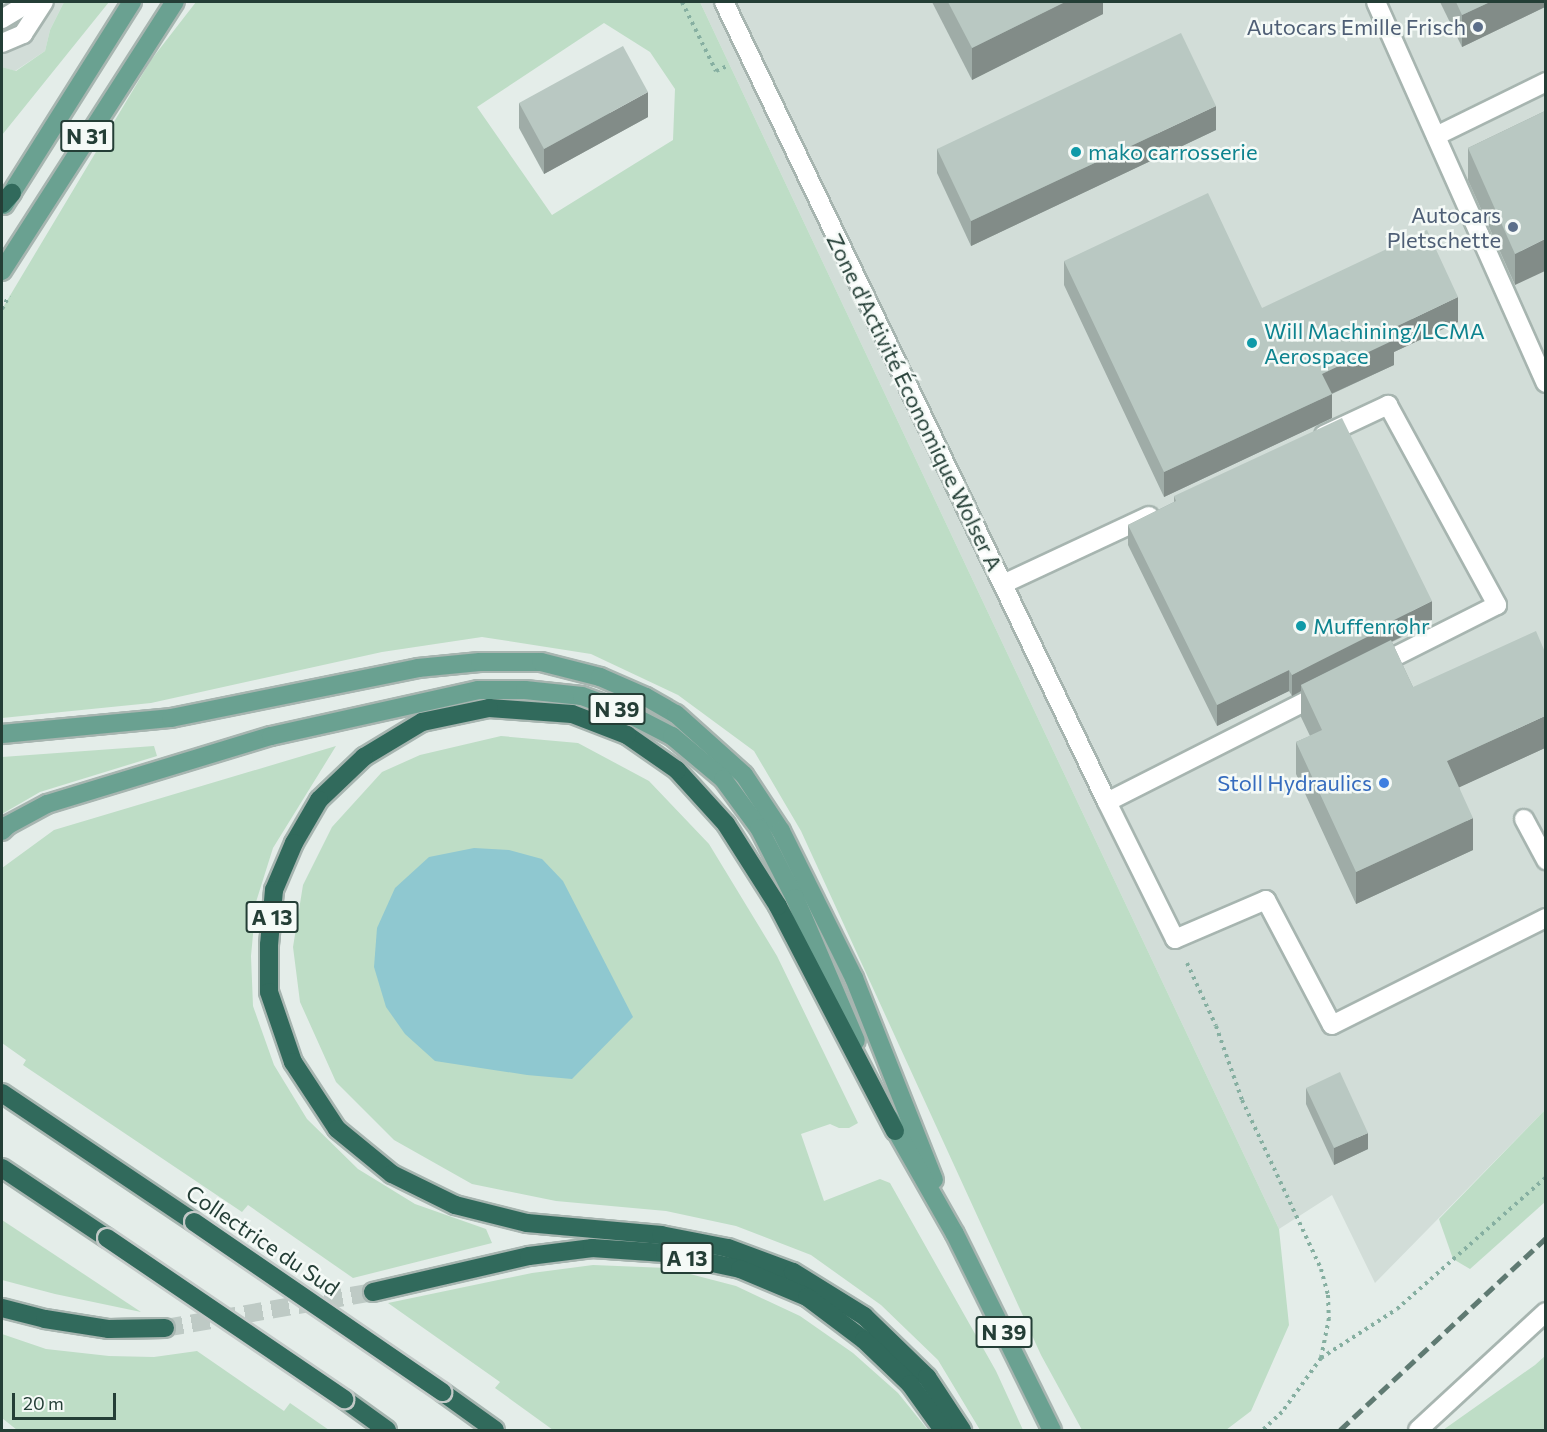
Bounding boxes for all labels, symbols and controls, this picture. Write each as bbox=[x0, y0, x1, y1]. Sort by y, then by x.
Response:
place label: Autocars Emille Frisch bbox=[1247, 14, 1466, 40]
marker: Autocars Emille Frisch bbox=[1471, 20, 1485, 34]
road number: N 31 bbox=[60, 118, 114, 154]
place label: mako carrosserie bbox=[1088, 139, 1258, 165]
marker: mako carrosserie bbox=[1069, 145, 1083, 159]
place label: Autocars Pletschette bbox=[1387, 201, 1501, 252]
marker: Autocars Pletschette bbox=[1506, 220, 1520, 234]
street label: Zone d'Activité Économique Wolser A bbox=[822, 229, 1008, 575]
place label: Will Machining/LCMA Aerospace bbox=[1264, 317, 1485, 368]
marker: Will Machining/LCMA Aerospace bbox=[1245, 336, 1259, 350]
place label: Muffenrohr bbox=[1313, 613, 1430, 639]
marker: Muffenrohr bbox=[1294, 619, 1308, 633]
road number: N 39 bbox=[588, 691, 646, 727]
place label: Stoll Hydraulics bbox=[1217, 770, 1372, 796]
marker: Stoll Hydraulics bbox=[1377, 776, 1391, 790]
road number: A 13 bbox=[245, 899, 299, 935]
street label: Collectrice du Sud bbox=[181, 1179, 345, 1301]
road number: A 13 bbox=[660, 1240, 714, 1276]
road number: N 39 bbox=[976, 1314, 1032, 1350]
scale bar bbox=[15, 1381, 118, 1419]
text: 20 m bbox=[23, 1392, 64, 1414]

